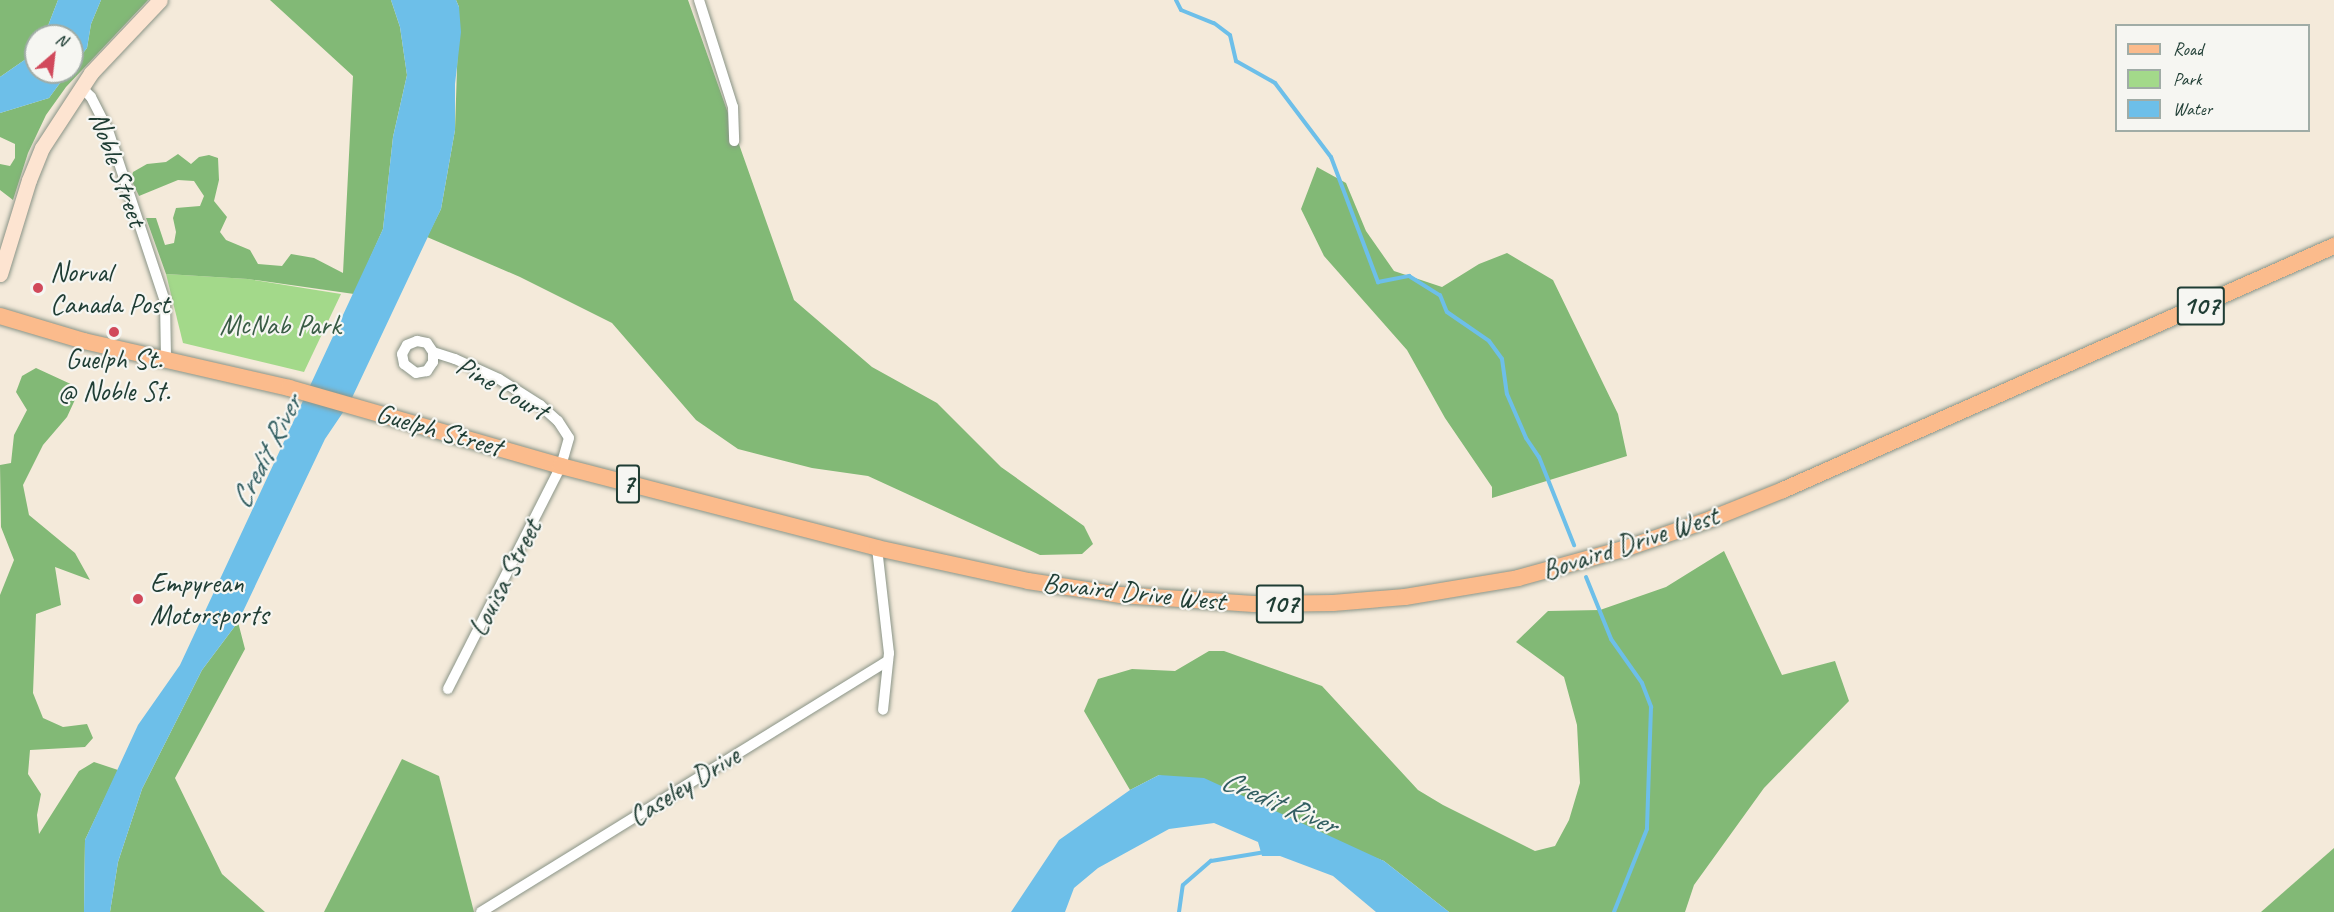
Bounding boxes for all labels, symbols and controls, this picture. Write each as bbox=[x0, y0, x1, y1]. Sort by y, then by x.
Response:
north arrow bbox=[24, 24, 84, 84]
legend bbox=[2115, 24, 2310, 132]
text: N bbox=[52, 29, 71, 51]
text: Road bbox=[2173, 38, 2203, 60]
text: Park bbox=[2173, 68, 2202, 90]
text: Water bbox=[2173, 98, 2212, 120]
street label: Noble Street bbox=[82, 107, 154, 231]
place label: Norval Canada Post bbox=[50, 255, 169, 321]
marker: Norval Canada Post bbox=[31, 281, 45, 295]
road number: 107 bbox=[2176, 282, 2226, 330]
park label: McNab Park bbox=[219, 308, 341, 342]
marker: Guelph St. @ Noble St. bbox=[107, 325, 121, 339]
place label: Guelph St. @ Noble St. bbox=[57, 342, 171, 408]
street label: Pine Court bbox=[450, 349, 554, 427]
water label: Credit River bbox=[222, 390, 310, 514]
street label: Guelph Street bbox=[372, 396, 506, 464]
road number: 7 bbox=[614, 460, 642, 508]
street label: Bovaird Drive West bbox=[1538, 499, 1722, 587]
street label: Louisa Street bbox=[461, 514, 549, 642]
place label: Empyrean Motorsports bbox=[150, 566, 268, 632]
street label: Bovaird Drive West bbox=[1041, 566, 1227, 618]
road number: 107 bbox=[1254, 580, 1306, 628]
marker: Empyrean Motorsports bbox=[131, 592, 145, 606]
street label: Caseley Drive bbox=[622, 739, 746, 833]
water label: Credit River bbox=[1216, 762, 1342, 842]

